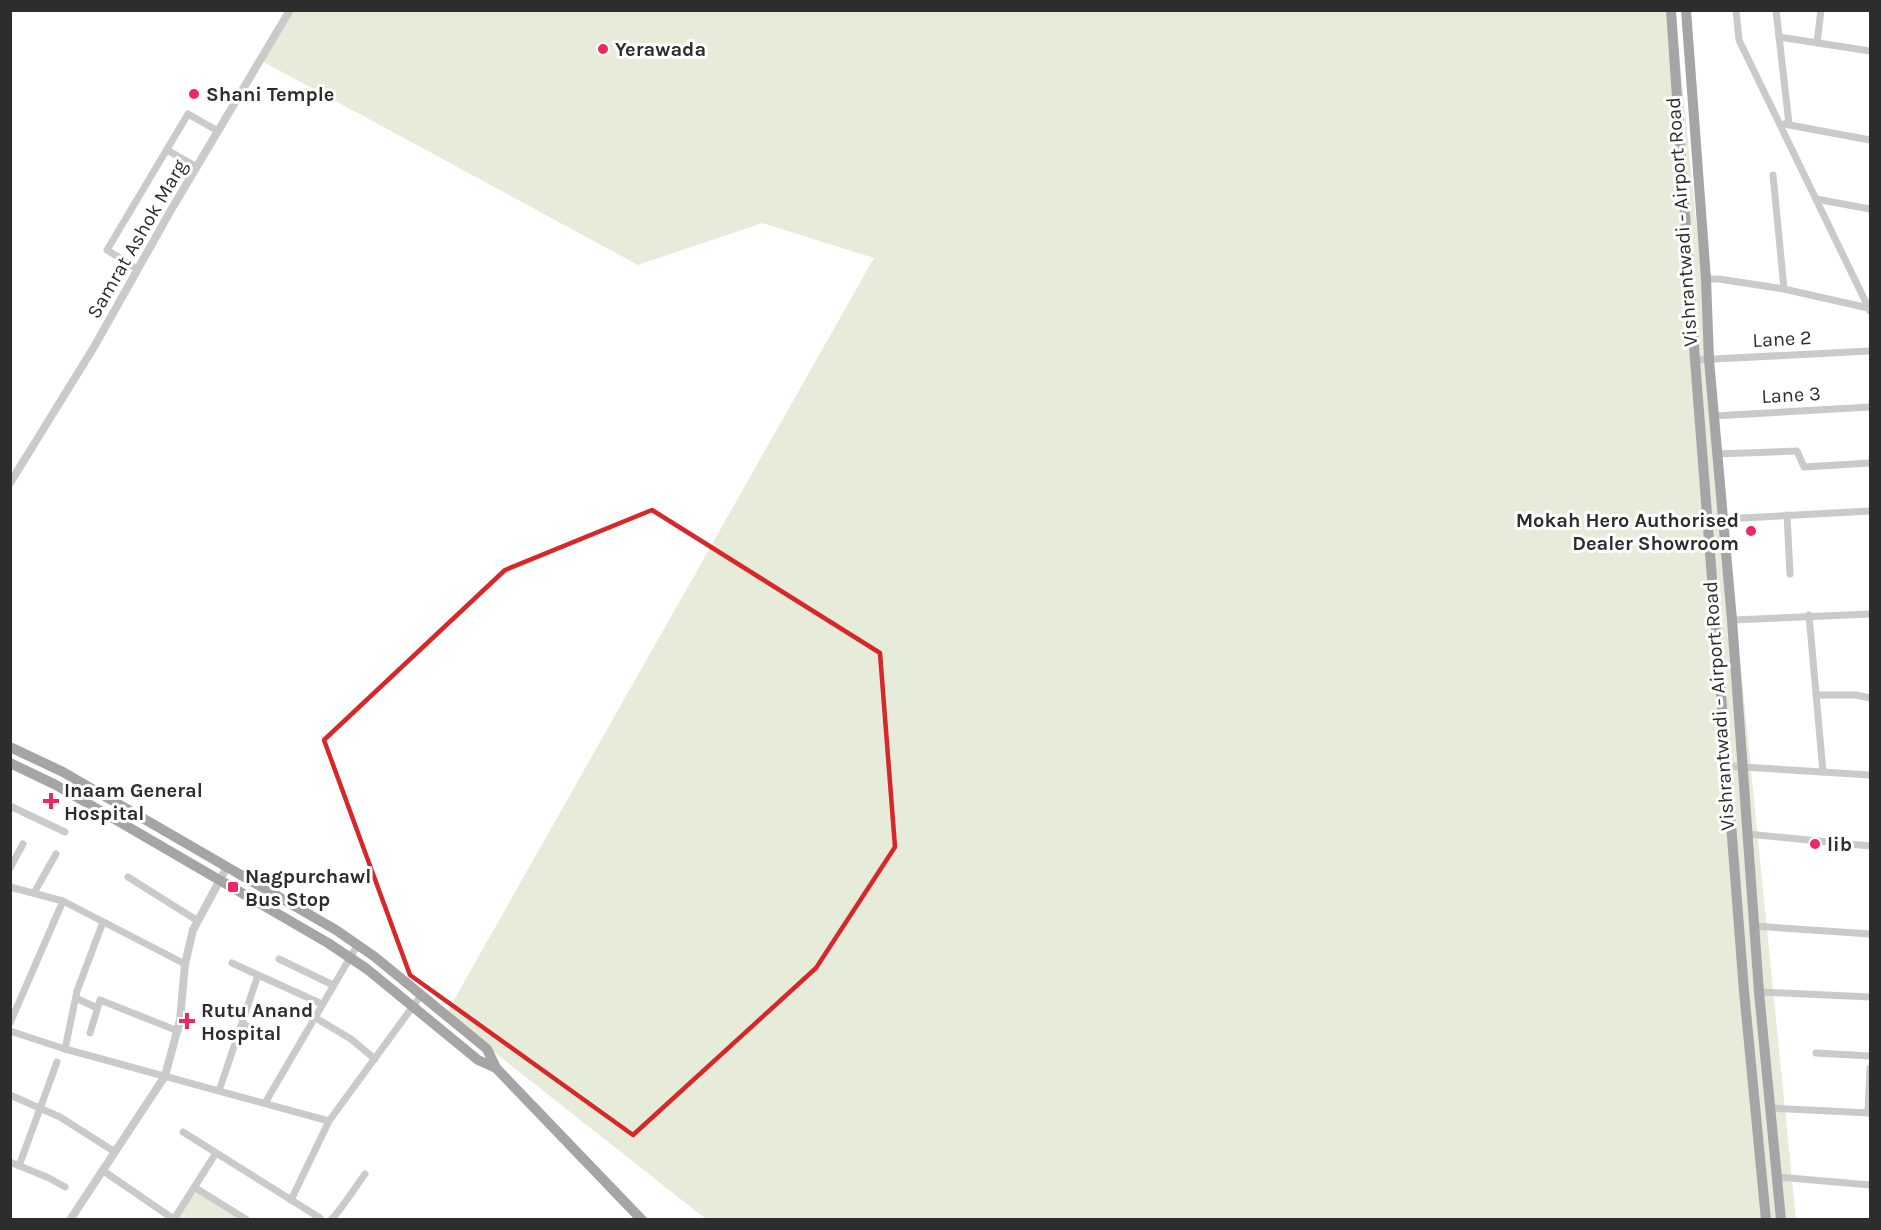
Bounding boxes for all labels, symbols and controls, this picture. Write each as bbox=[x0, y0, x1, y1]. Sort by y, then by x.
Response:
place label: Yerawada bbox=[615, 38, 706, 61]
marker: Yerawada bbox=[596, 42, 610, 56]
place label: Shani Temple bbox=[206, 83, 334, 106]
marker: Shani Temple bbox=[187, 87, 201, 101]
street label: Vishrantwadi - Airport Road bbox=[1662, 96, 1702, 348]
street label: Samrat Ashok Marg bbox=[82, 156, 192, 322]
street label: Lane 2 bbox=[1752, 326, 1812, 352]
street label: Lane 3 bbox=[1761, 382, 1821, 408]
place label: Mokah Hero Authorised Dealer Showroom bbox=[1516, 509, 1739, 555]
marker: Mokah Hero Authorised Dealer Showroom bbox=[1744, 524, 1758, 538]
street label: Vishrantwadi - Airport Road bbox=[1699, 580, 1739, 832]
place label: Inaam General Hospital bbox=[64, 779, 203, 825]
marker: Inaam General Hospital bbox=[42, 792, 60, 810]
place label: lib bbox=[1827, 833, 1852, 856]
marker: lib bbox=[1808, 837, 1822, 851]
place label: Nagpurchawl Bus Stop bbox=[245, 865, 371, 911]
marker: Nagpurchawl Bus Stop bbox=[226, 880, 240, 894]
place label: Rutu Anand Hospital bbox=[201, 999, 313, 1045]
marker: Rutu Anand Hospital bbox=[178, 1012, 196, 1030]

